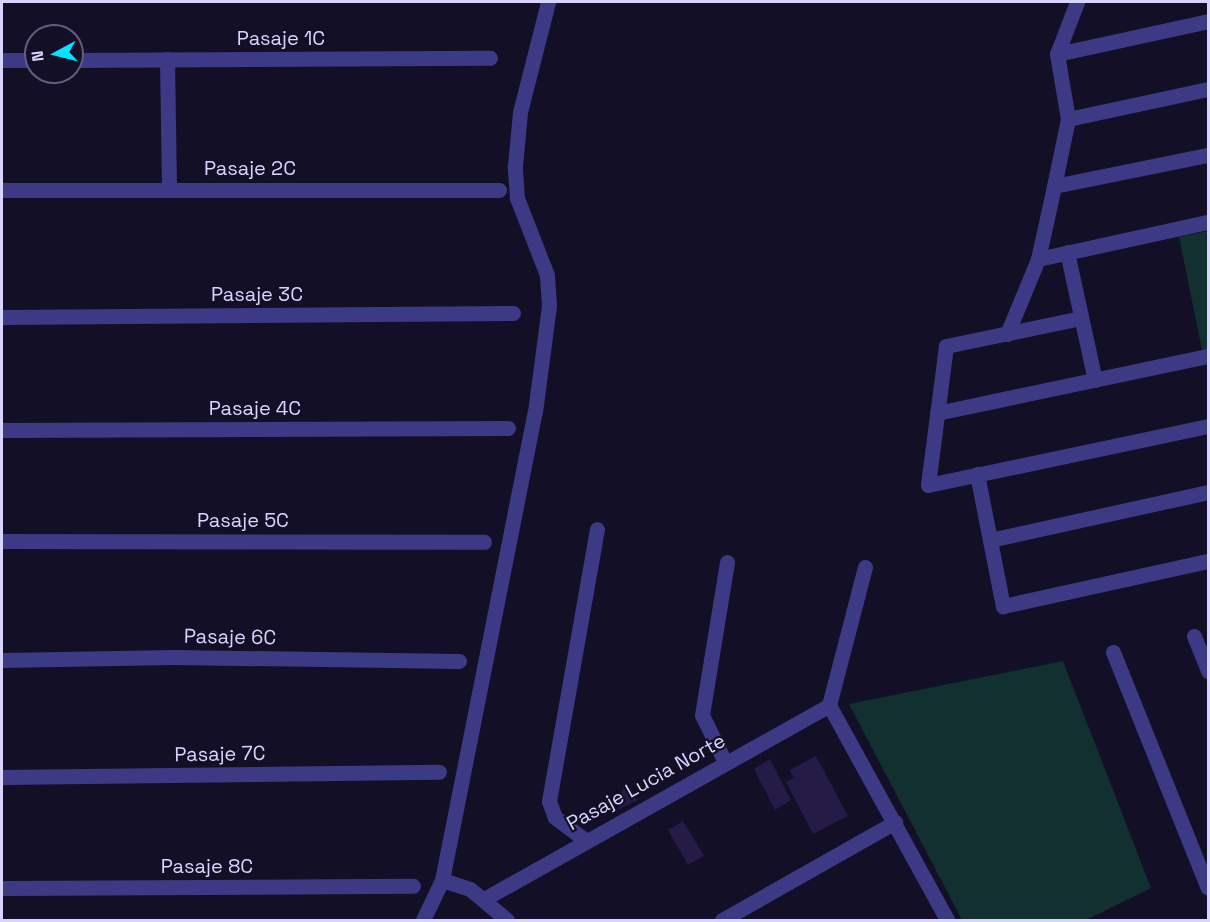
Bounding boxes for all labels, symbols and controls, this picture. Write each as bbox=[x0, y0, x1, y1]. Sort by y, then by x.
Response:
north arrow bbox=[24, 24, 84, 84]
street label: Pasaje 1C bbox=[237, 26, 325, 50]
text: N bbox=[27, 49, 49, 63]
street label: Pasaje 2C bbox=[204, 156, 296, 180]
street label: Pasaje 3C bbox=[211, 282, 303, 306]
street label: Pasaje 4C bbox=[209, 396, 301, 420]
street label: Pasaje 5C bbox=[197, 508, 289, 532]
street label: Pasaje 6C bbox=[184, 624, 276, 650]
street label: Pasaje Lucia Norte bbox=[563, 728, 729, 836]
street label: Pasaje 7C bbox=[174, 741, 266, 767]
street label: Pasaje 8C bbox=[161, 854, 253, 878]

